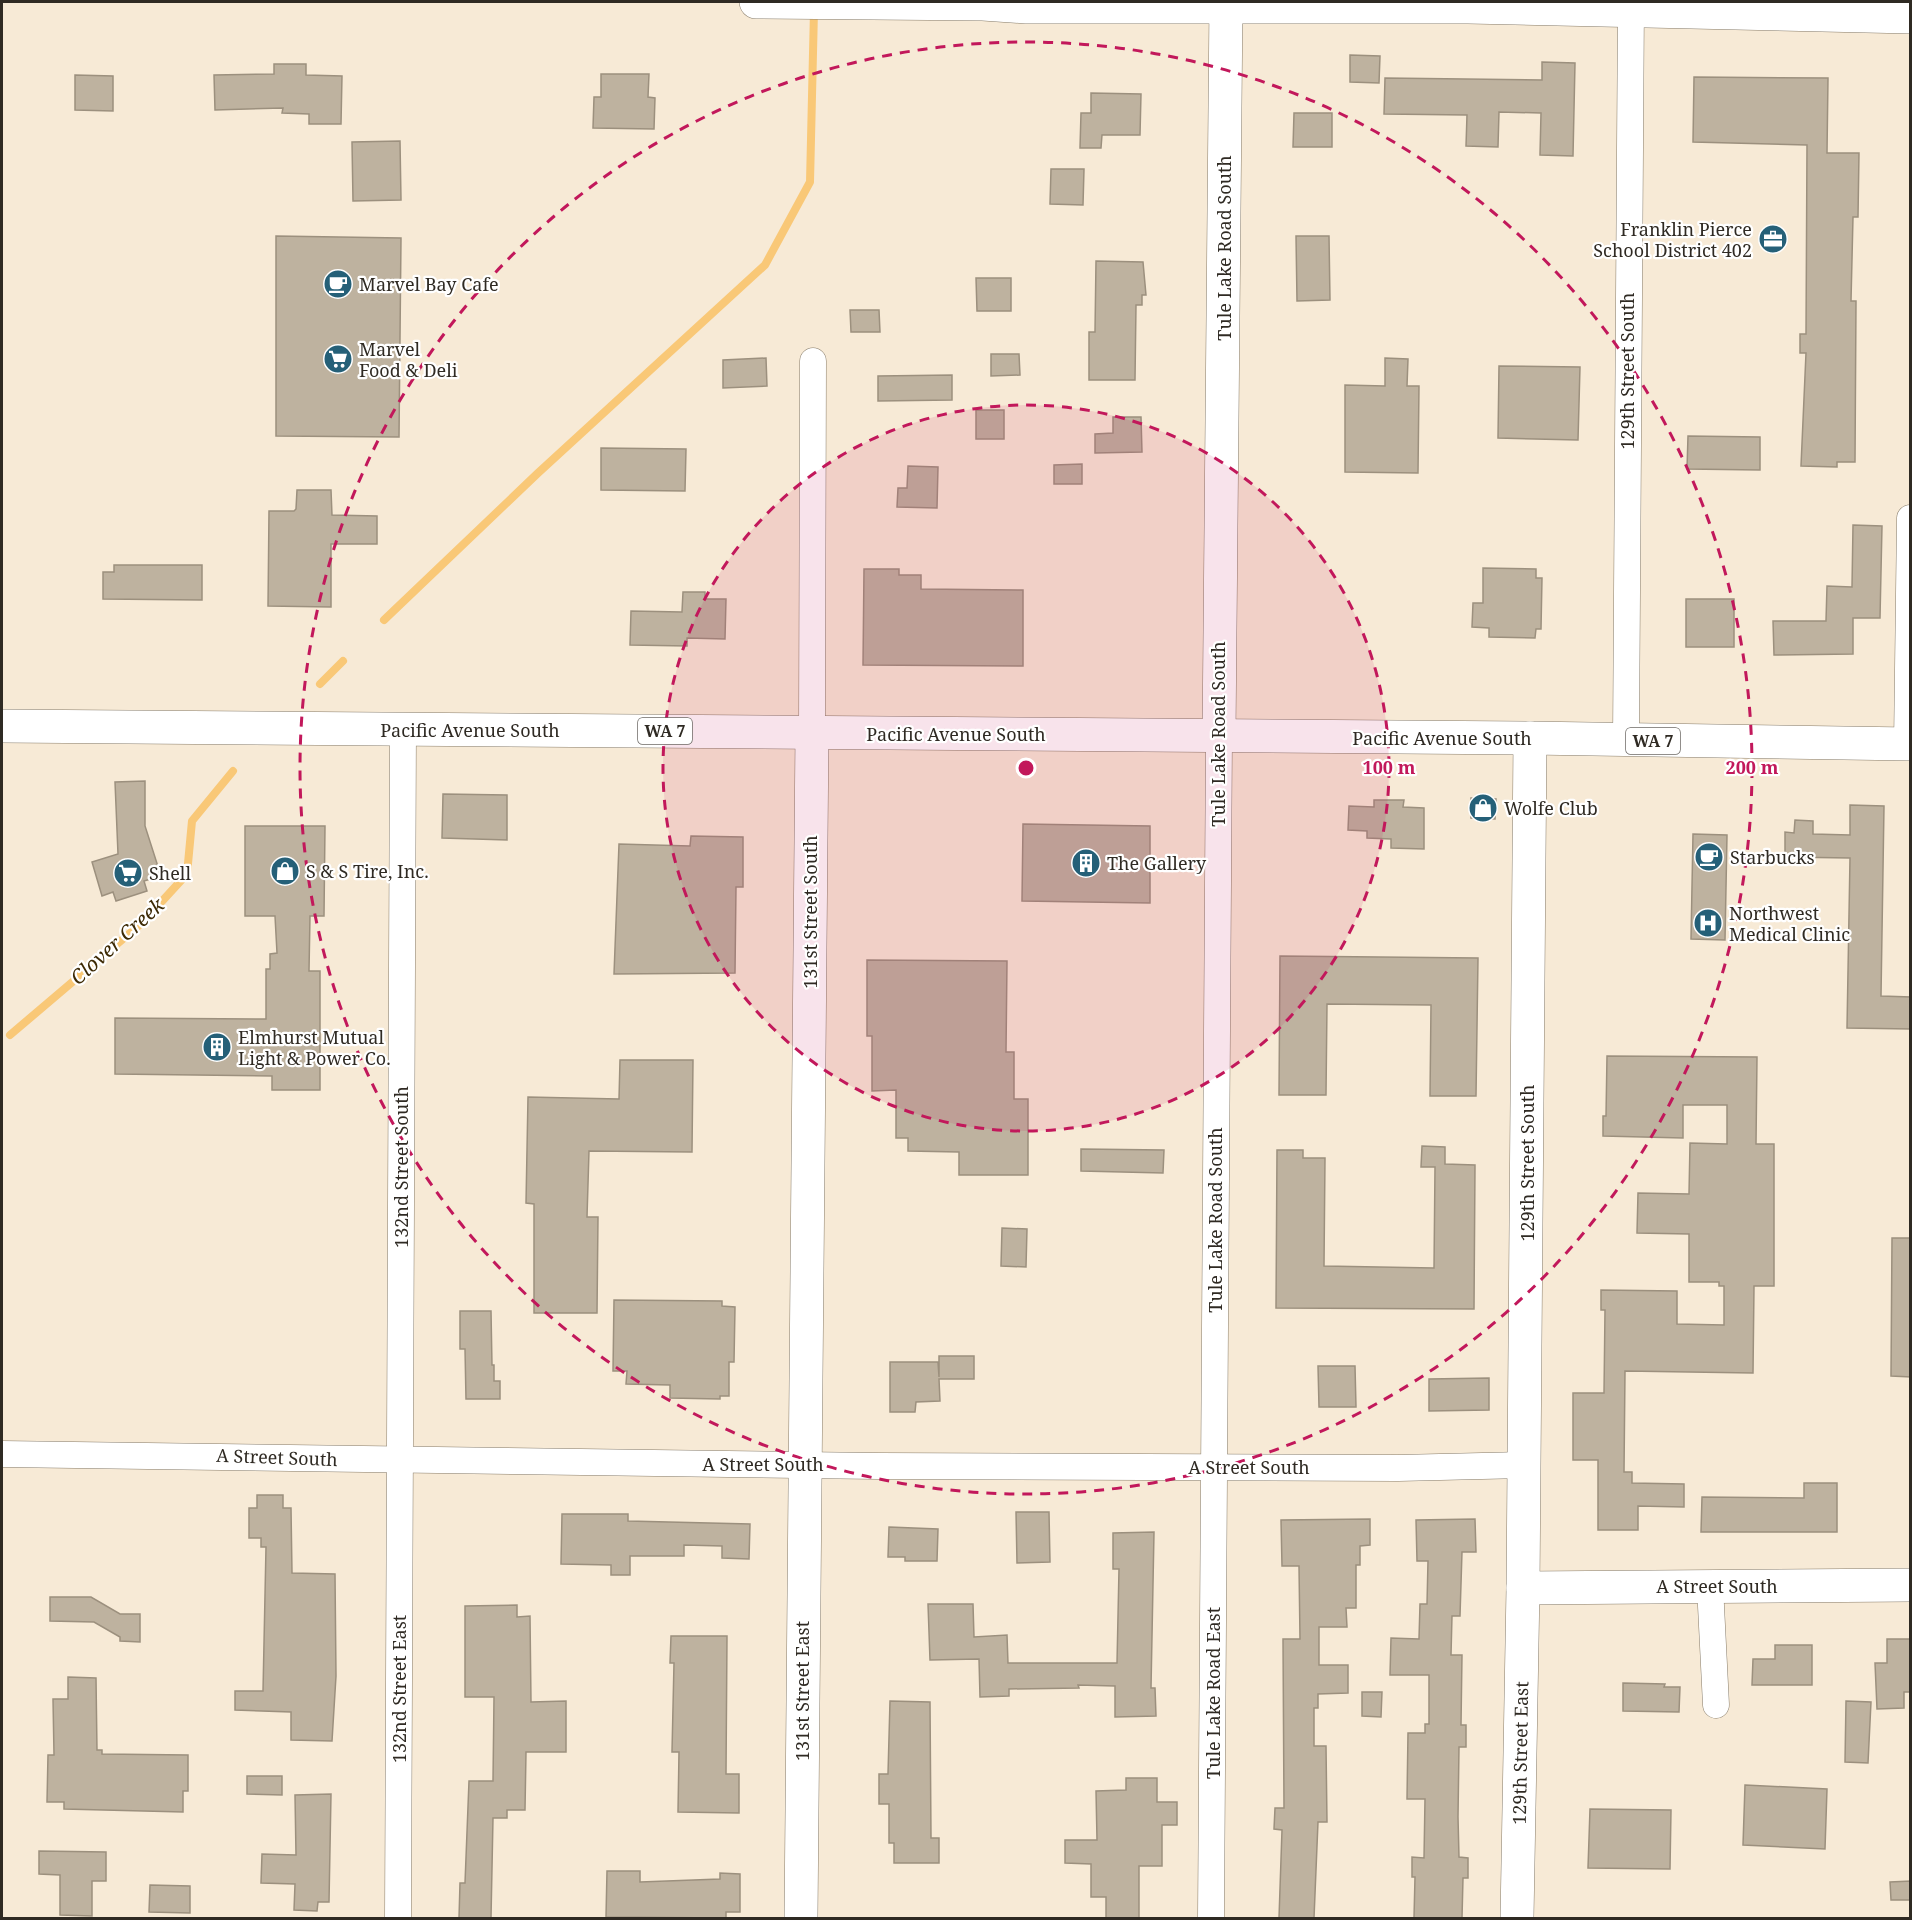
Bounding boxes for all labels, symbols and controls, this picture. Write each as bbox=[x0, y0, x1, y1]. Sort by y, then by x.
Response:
street label: Tule Lake Road South bbox=[1212, 155, 1236, 341]
place label: Franklin Pierce School District 402 bbox=[1593, 217, 1752, 262]
office icon: Franklin Pierce School District 402 bbox=[1757, 223, 1789, 255]
cafe icon: Marvel Bay Cafe bbox=[322, 268, 354, 300]
place label: Marvel Bay Cafe bbox=[359, 272, 499, 296]
street label: 129th Street South bbox=[1615, 293, 1639, 449]
place label: Marvel Food & Deli bbox=[359, 337, 458, 382]
supermarket icon: Marvel Food & Deli bbox=[322, 343, 354, 375]
street label: Tule Lake Road South bbox=[1206, 641, 1230, 827]
street label: Pacific Avenue South bbox=[380, 718, 560, 742]
road number: WA 7 bbox=[638, 718, 692, 744]
street label: Pacific Avenue South bbox=[866, 722, 1046, 746]
street label: Pacific Avenue South bbox=[1352, 726, 1532, 750]
road number: WA 7 bbox=[1626, 728, 1680, 754]
text: 100 m bbox=[1363, 755, 1416, 779]
text: 200 m bbox=[1726, 755, 1779, 779]
centre of rings bbox=[1016, 758, 1036, 778]
shop icon: Wolfe Club bbox=[1467, 792, 1499, 824]
place label: Wolfe Club bbox=[1504, 796, 1598, 820]
street label: 131st Street South bbox=[798, 835, 822, 989]
cafe icon: Starbucks bbox=[1693, 841, 1725, 873]
place label: Starbucks bbox=[1730, 845, 1815, 869]
building icon: The Gallery bbox=[1070, 847, 1102, 879]
place label: The Gallery bbox=[1107, 851, 1207, 875]
shop icon: S & S Tire, Inc. bbox=[269, 855, 301, 887]
supermarket icon: Shell bbox=[112, 857, 144, 889]
place label: S & S Tire, Inc. bbox=[306, 859, 429, 883]
place label: Shell bbox=[149, 861, 191, 885]
water label: Clover Creek bbox=[64, 891, 170, 990]
place label: Northwest Medical Clinic bbox=[1729, 901, 1850, 946]
hospital icon: Northwest Medical Clinic bbox=[1692, 907, 1724, 939]
place label: Elmhurst Mutual Light & Power Co. bbox=[238, 1025, 391, 1070]
building icon: Elmhurst Mutual Light & Power Co. bbox=[201, 1031, 233, 1063]
street label: 129th Street South bbox=[1515, 1085, 1539, 1241]
street label: 132nd Street South bbox=[389, 1086, 413, 1248]
street label: Tule Lake Road South bbox=[1203, 1127, 1227, 1313]
street label: A Street South bbox=[216, 1443, 338, 1471]
street label: A Street South bbox=[702, 1452, 824, 1476]
street label: A Street South bbox=[1188, 1455, 1310, 1479]
street label: A Street South bbox=[1656, 1574, 1778, 1598]
street label: Tule Lake Road East bbox=[1201, 1607, 1225, 1779]
street label: 132nd Street East bbox=[387, 1615, 411, 1763]
street label: 131st Street East bbox=[790, 1621, 814, 1761]
street label: 129th Street East bbox=[1507, 1681, 1533, 1825]

